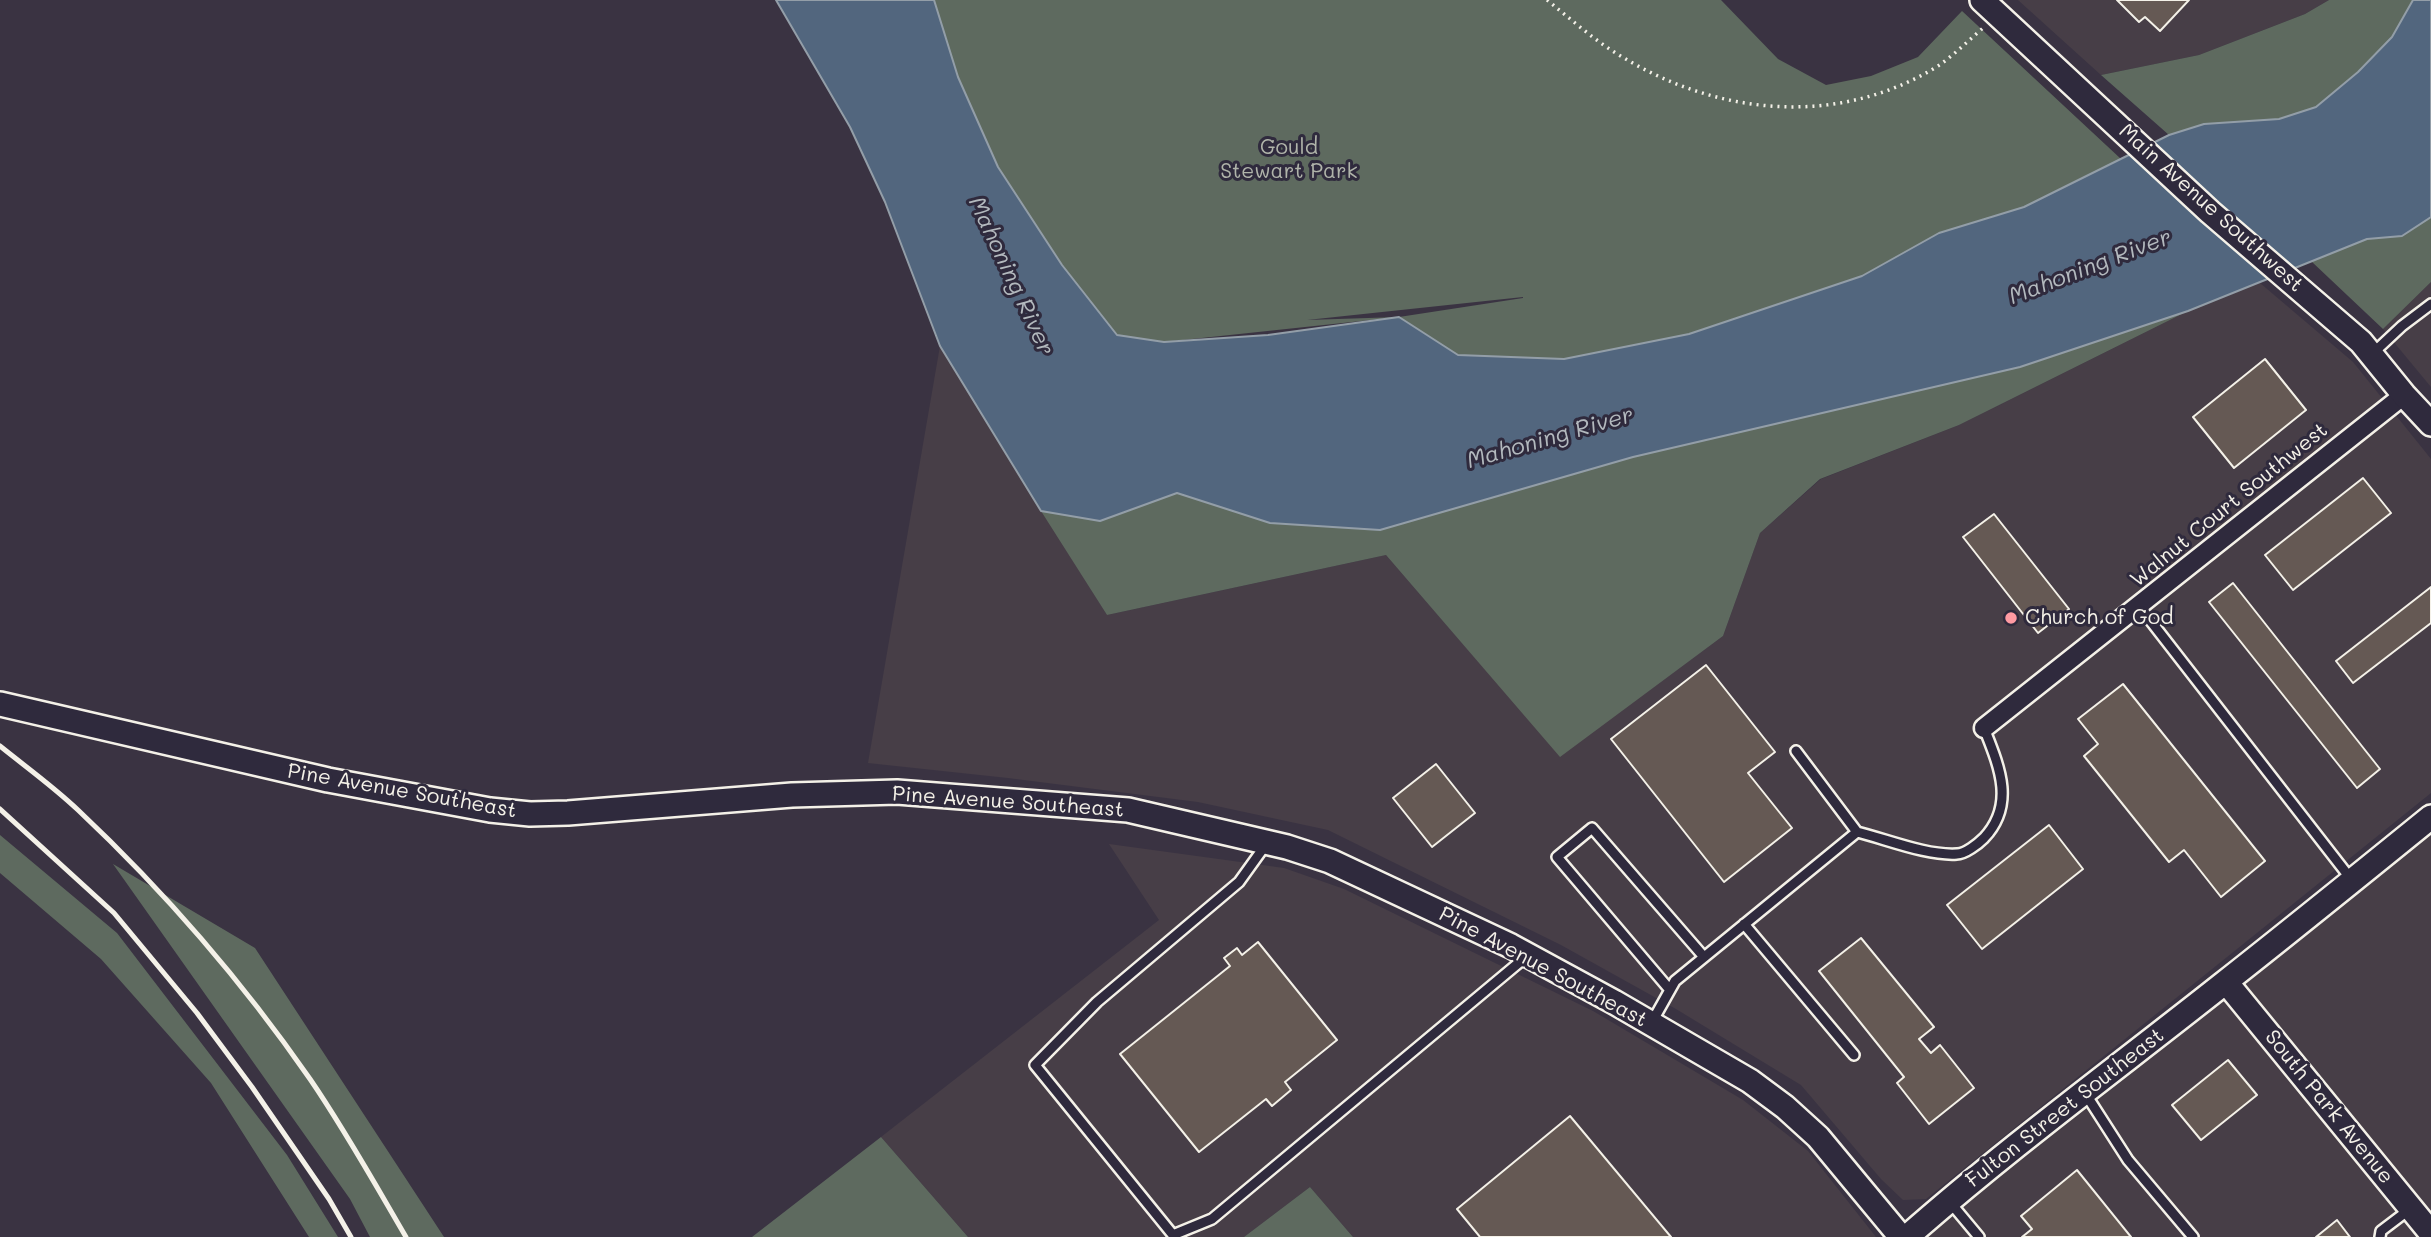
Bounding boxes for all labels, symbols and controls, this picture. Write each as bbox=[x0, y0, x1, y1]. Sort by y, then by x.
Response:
street label: Main Avenue Southwest bbox=[2114, 118, 2308, 298]
park label: Gould Stewart Park bbox=[1220, 135, 1358, 185]
water label: Mahoning River bbox=[962, 192, 1060, 360]
water label: Mahoning River bbox=[2005, 223, 2175, 311]
water label: Mahoning River bbox=[1463, 401, 1637, 475]
street label: Walnut Court Southwest bbox=[2125, 418, 2333, 592]
place label: Church of God bbox=[2025, 605, 2173, 631]
marker: Church of God bbox=[2003, 610, 2019, 626]
street label: Pine Avenue Southeast bbox=[285, 758, 519, 824]
street label: Pine Avenue Southeast bbox=[891, 781, 1125, 823]
street label: Pine Avenue Southeast bbox=[1435, 901, 1651, 1033]
street label: Fulton Street Southeast bbox=[1961, 1023, 2169, 1193]
street label: South Park Avenue bbox=[2259, 1025, 2399, 1189]

